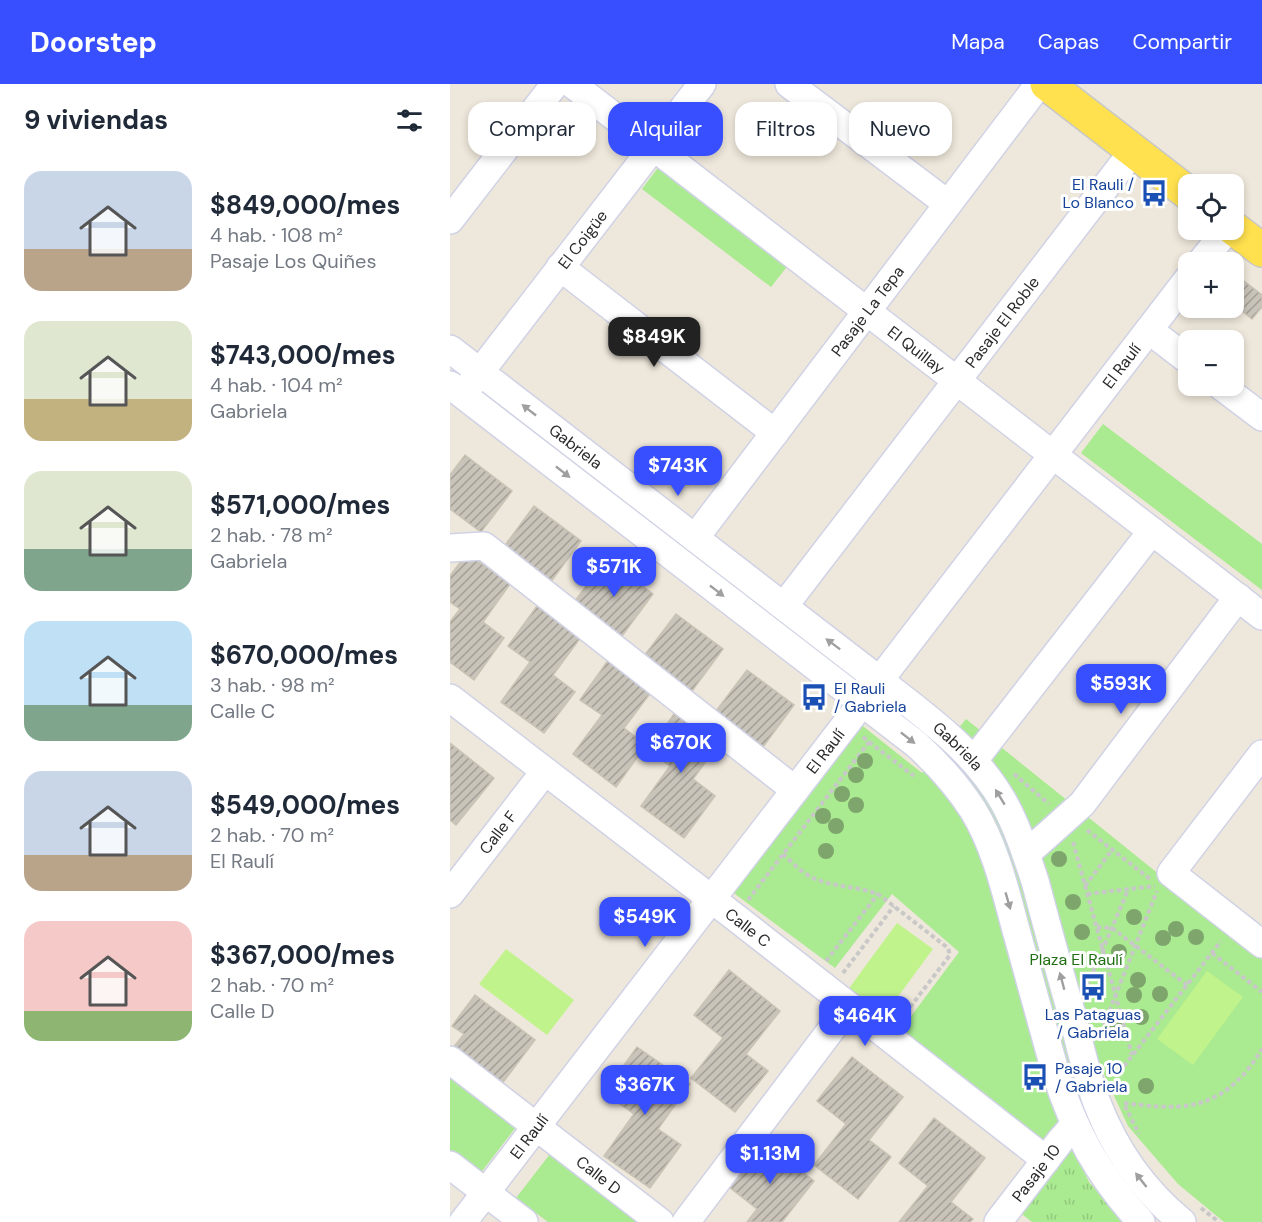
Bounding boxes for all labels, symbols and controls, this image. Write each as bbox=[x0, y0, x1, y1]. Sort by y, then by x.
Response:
text: Doorstep bbox=[30, 24, 157, 61]
text: Mapa bbox=[951, 28, 1005, 56]
text: Capas bbox=[1038, 28, 1099, 56]
text: Compartir bbox=[1132, 28, 1232, 56]
chip: Comprar bbox=[468, 102, 596, 156]
chip: Alquilar bbox=[608, 102, 723, 156]
chip: Filtros bbox=[735, 102, 837, 156]
chip: Nuevo bbox=[849, 102, 952, 156]
text: 9 viviendas bbox=[24, 103, 168, 137]
icon: filters bbox=[393, 104, 426, 137]
place label: El Rauli / Lo Blanco bbox=[1062, 174, 1134, 213]
map controls bbox=[1178, 174, 1244, 396]
button: locate bbox=[1178, 174, 1244, 240]
bus stop icon: El Rauli / Lo Blanco bbox=[1139, 178, 1169, 208]
text: $849,000/mes bbox=[210, 188, 400, 222]
icon: home bbox=[72, 195, 144, 267]
street label: El Coigüe bbox=[553, 206, 612, 273]
text: 4 hab. · 108 m² bbox=[210, 222, 343, 248]
text: Pasaje Los Quiñes bbox=[210, 248, 376, 274]
button: + bbox=[1178, 252, 1244, 318]
street label: Pasaje La Tepa bbox=[826, 261, 908, 360]
street label: Pasaje El Roble bbox=[960, 272, 1044, 372]
pin: $849K bbox=[612, 317, 696, 368]
street label: El Quillay bbox=[884, 321, 949, 378]
text: $849K bbox=[622, 323, 686, 349]
button: − bbox=[1178, 330, 1244, 396]
text: $743,000/mes bbox=[210, 338, 396, 372]
street label: El Raulí bbox=[1097, 339, 1145, 392]
icon: home bbox=[72, 345, 144, 417]
text: 4 hab. · 104 m² bbox=[210, 372, 343, 398]
text: Gabriela bbox=[210, 398, 287, 424]
one-way arrow bbox=[521, 404, 536, 416]
street label: Gabriela bbox=[545, 419, 607, 473]
pin: $743K bbox=[636, 446, 720, 497]
text: $743K bbox=[648, 452, 708, 478]
one-way arrow bbox=[555, 465, 571, 478]
text: $571,000/mes bbox=[210, 488, 390, 522]
icon: home bbox=[72, 495, 144, 567]
text: 2 hab. · 78 m² bbox=[210, 522, 333, 548]
pin: $571K bbox=[572, 547, 656, 598]
text: Gabriela bbox=[210, 548, 287, 574]
text: $571K bbox=[586, 553, 642, 579]
one-way arrow bbox=[710, 584, 725, 596]
text: $670,000/mes bbox=[210, 638, 398, 672]
one-way arrow bbox=[825, 638, 841, 650]
icon: home bbox=[72, 645, 144, 717]
pin: $593K bbox=[1079, 664, 1163, 715]
text: $593K bbox=[1090, 670, 1152, 696]
text: 3 hab. · 98 m² bbox=[210, 672, 335, 698]
place label: El Rauli / Gabriela bbox=[834, 678, 907, 717]
bus stop icon: El Rauli / Gabriela bbox=[799, 682, 829, 712]
text: Calle C bbox=[210, 698, 275, 724]
street label: Gabriela bbox=[929, 717, 988, 775]
pin: $670K bbox=[639, 723, 723, 774]
street label: El Raulí bbox=[801, 724, 849, 778]
text: $670K bbox=[650, 729, 712, 755]
one-way arrow bbox=[900, 732, 916, 745]
text: $549,000/mes bbox=[210, 788, 400, 822]
one-way arrow bbox=[995, 788, 1005, 805]
icon: home bbox=[72, 795, 144, 867]
street label: Calle F bbox=[474, 806, 521, 858]
text: 2 hab. · 70 m² bbox=[210, 822, 334, 848]
text: El Raulí bbox=[210, 848, 274, 874]
one-way arrow bbox=[1004, 892, 1013, 910]
pin: $549K bbox=[603, 897, 687, 948]
text: $549K bbox=[613, 903, 677, 929]
street label: Calle C bbox=[721, 903, 775, 952]
text: $367,000/mes bbox=[210, 938, 395, 972]
icon: home bbox=[72, 945, 144, 1017]
park label: Plaza El Raulí bbox=[1030, 949, 1123, 970]
text: 2 hab. · 70 m² bbox=[210, 972, 334, 998]
one-way arrow bbox=[1057, 972, 1067, 990]
bus stop icon: Las Pataguas / Gabriela bbox=[1078, 972, 1108, 1002]
pin: $464K bbox=[823, 996, 907, 1047]
text: Calle D bbox=[210, 998, 275, 1024]
text: $464K bbox=[833, 1002, 897, 1028]
place label: Las Pataguas / Gabriela bbox=[1045, 1004, 1141, 1043]
place label: Pasaje 10 / Gabriela bbox=[1055, 1058, 1128, 1097]
bus stop icon: Pasaje 10 / Gabriela bbox=[1020, 1062, 1050, 1092]
pin: $367K bbox=[603, 1065, 687, 1116]
text: $367K bbox=[615, 1071, 675, 1097]
street label: El Raulí bbox=[505, 1109, 553, 1163]
pin: $1.13M bbox=[721, 1134, 819, 1185]
text: $1.13M bbox=[740, 1140, 800, 1166]
street label: Pasaje 10 bbox=[1007, 1140, 1065, 1206]
street label: Calle D bbox=[572, 1151, 626, 1199]
one-way arrow bbox=[1134, 1172, 1147, 1188]

